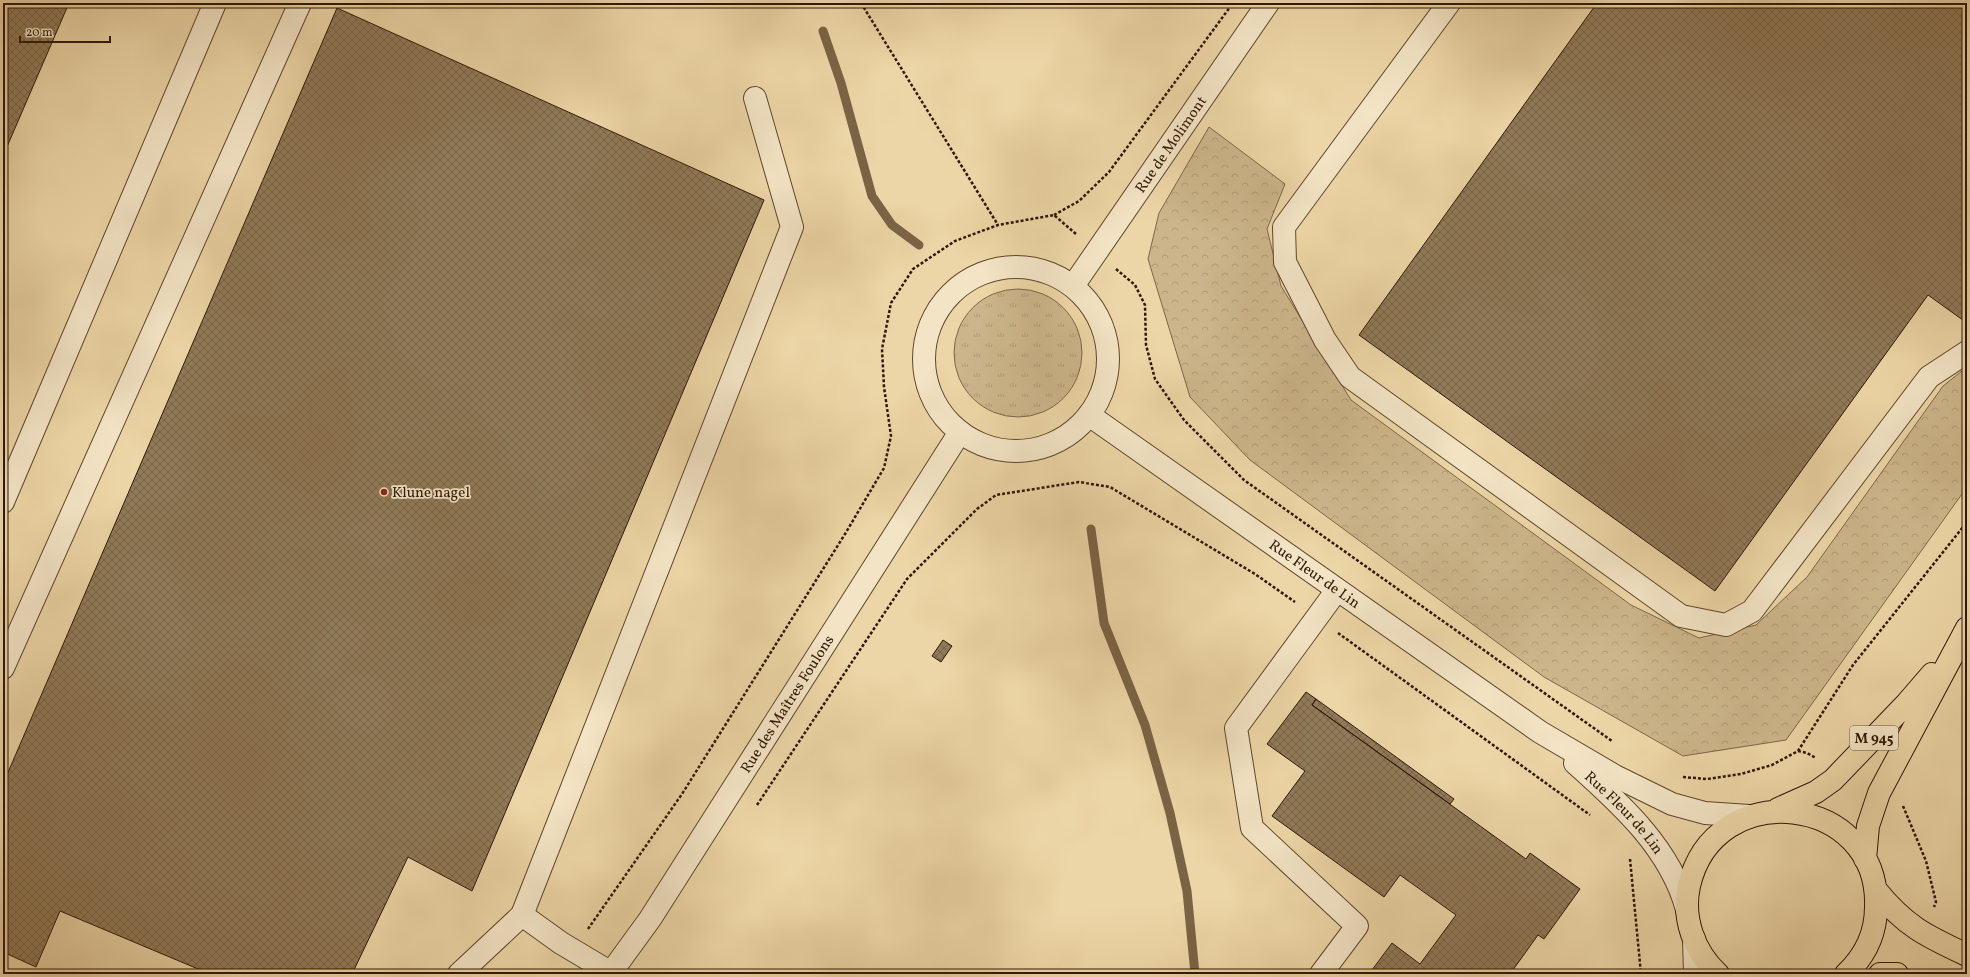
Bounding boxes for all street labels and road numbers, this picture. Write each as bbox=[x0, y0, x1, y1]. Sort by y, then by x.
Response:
street label: Rue de Molimont bbox=[1131, 93, 1213, 198]
street label: Rue Fleur de Lin bbox=[1264, 536, 1364, 614]
street label: Rue des Maîtres Foulons bbox=[736, 632, 840, 778]
road number: M 945 bbox=[1850, 726, 1898, 750]
street label: Rue Fleur de Lin bbox=[1579, 767, 1667, 859]

